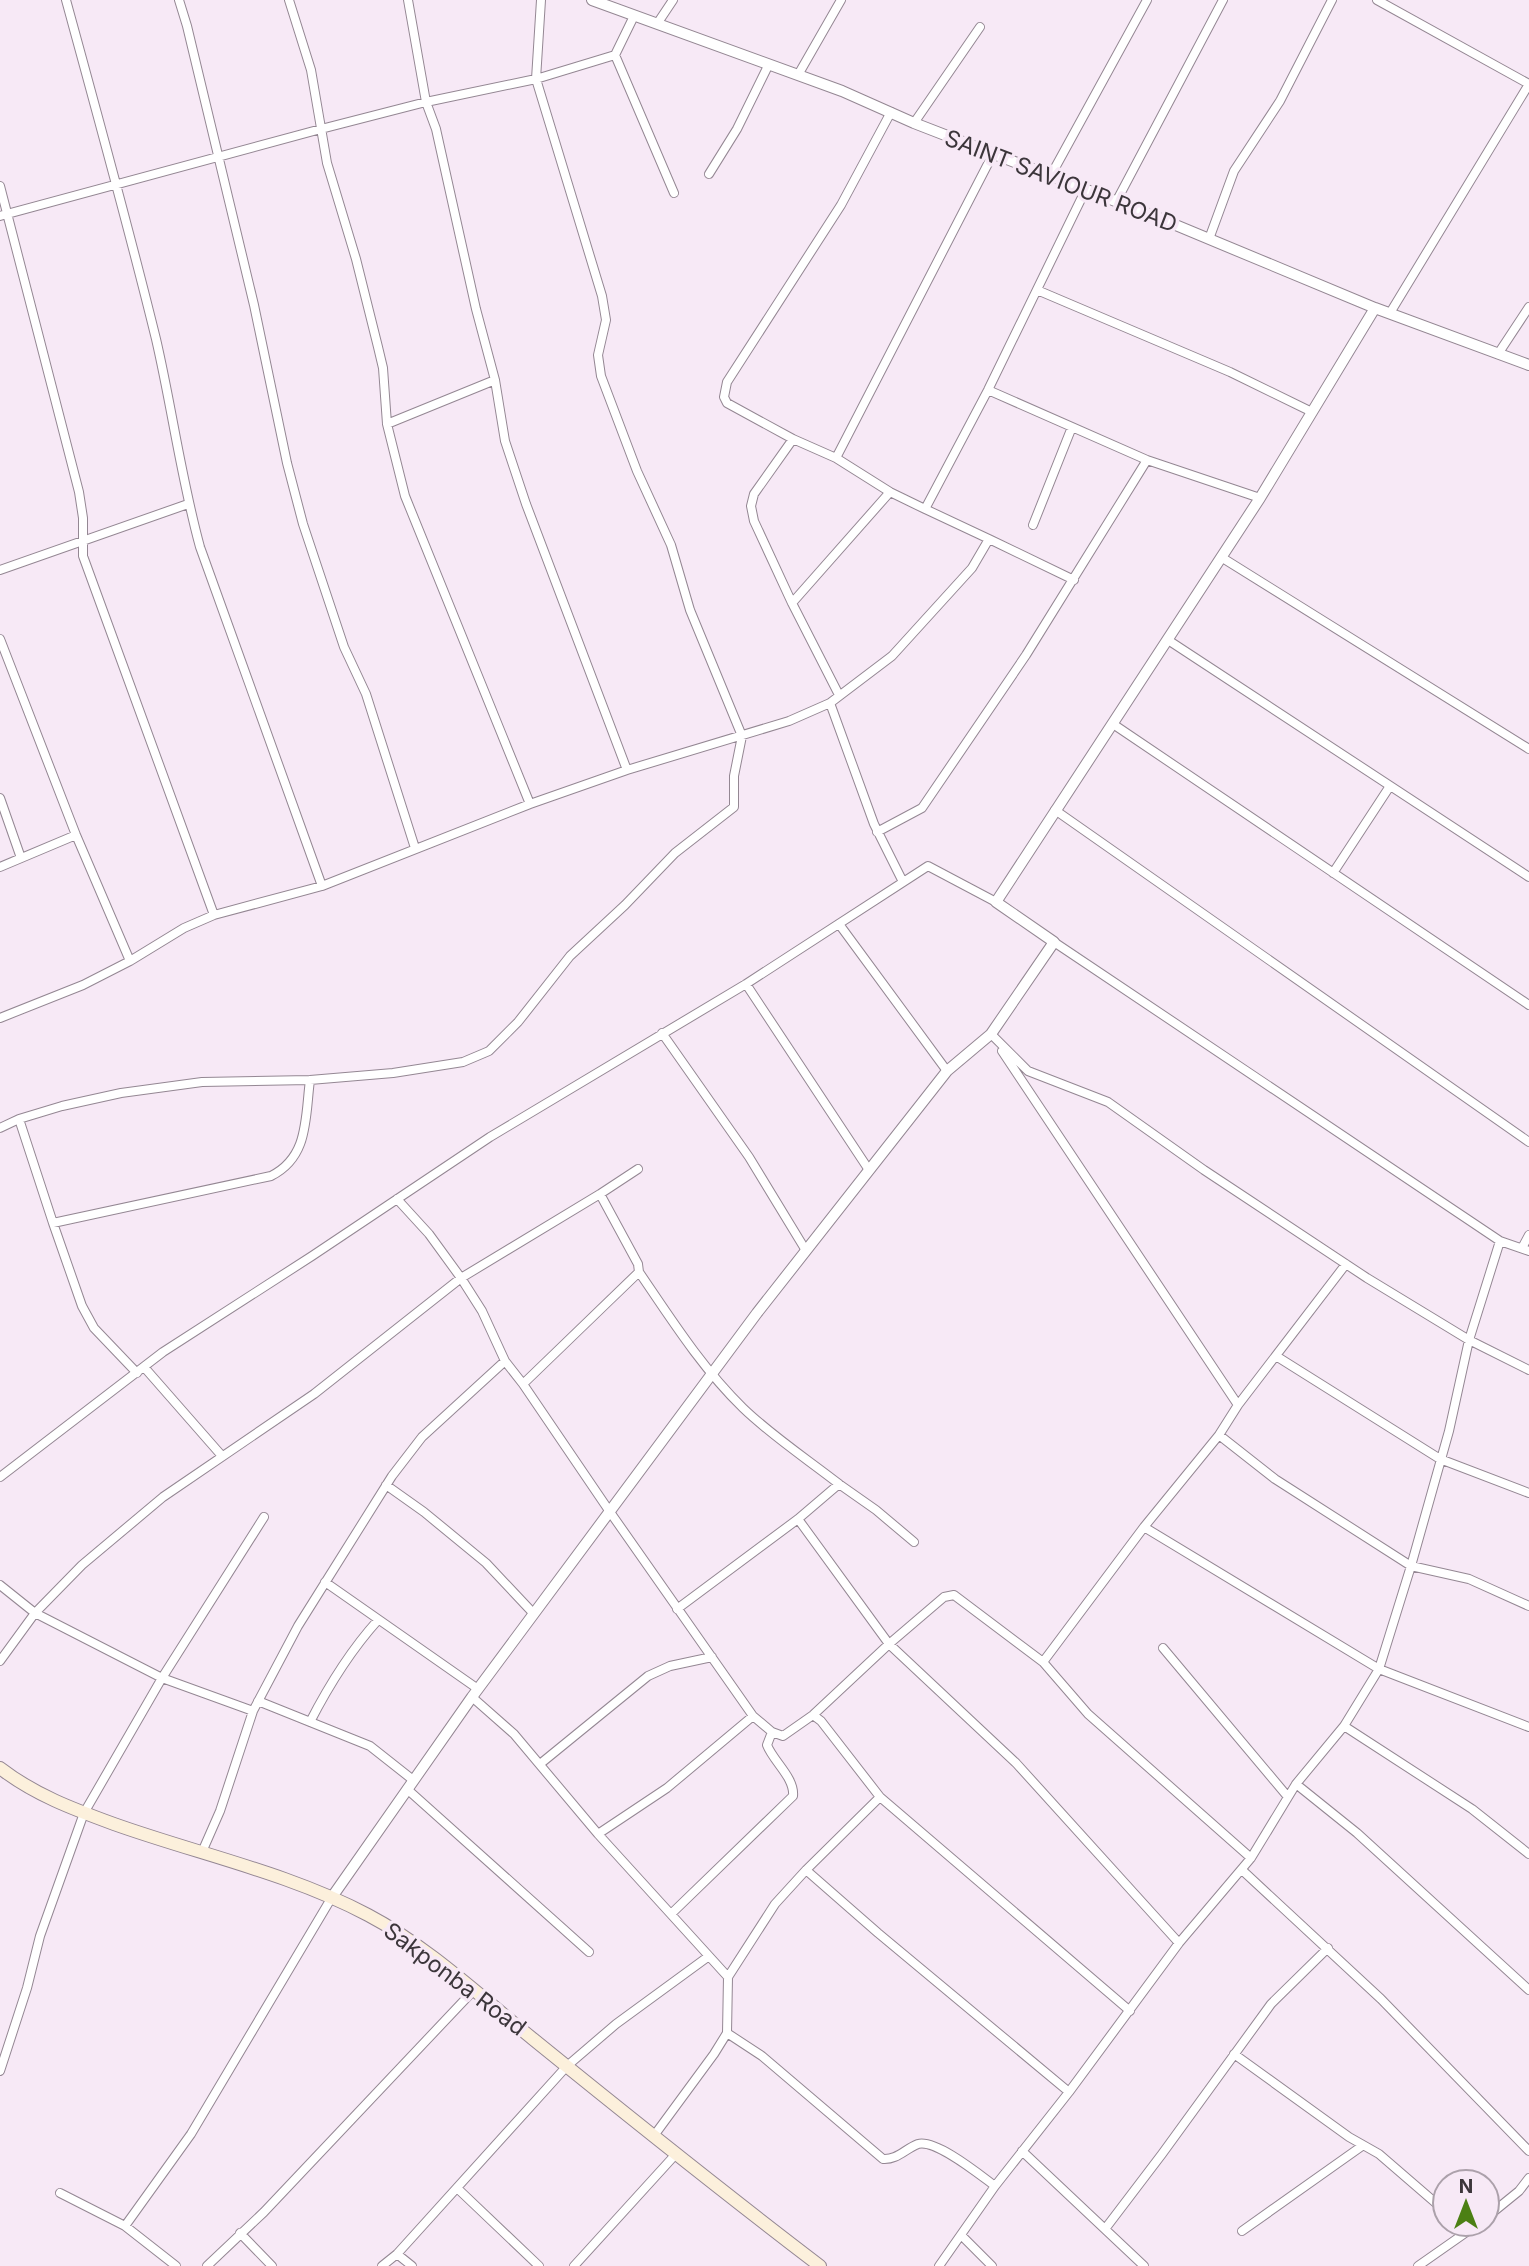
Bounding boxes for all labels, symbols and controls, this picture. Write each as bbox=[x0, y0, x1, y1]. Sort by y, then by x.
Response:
street label: SAINT SAVIOUR ROAD bbox=[941, 124, 1181, 238]
street label: Sakponba Road bbox=[378, 1916, 532, 2042]
north arrow bbox=[1431, 2168, 1501, 2238]
text: N bbox=[1459, 2175, 1473, 2198]

